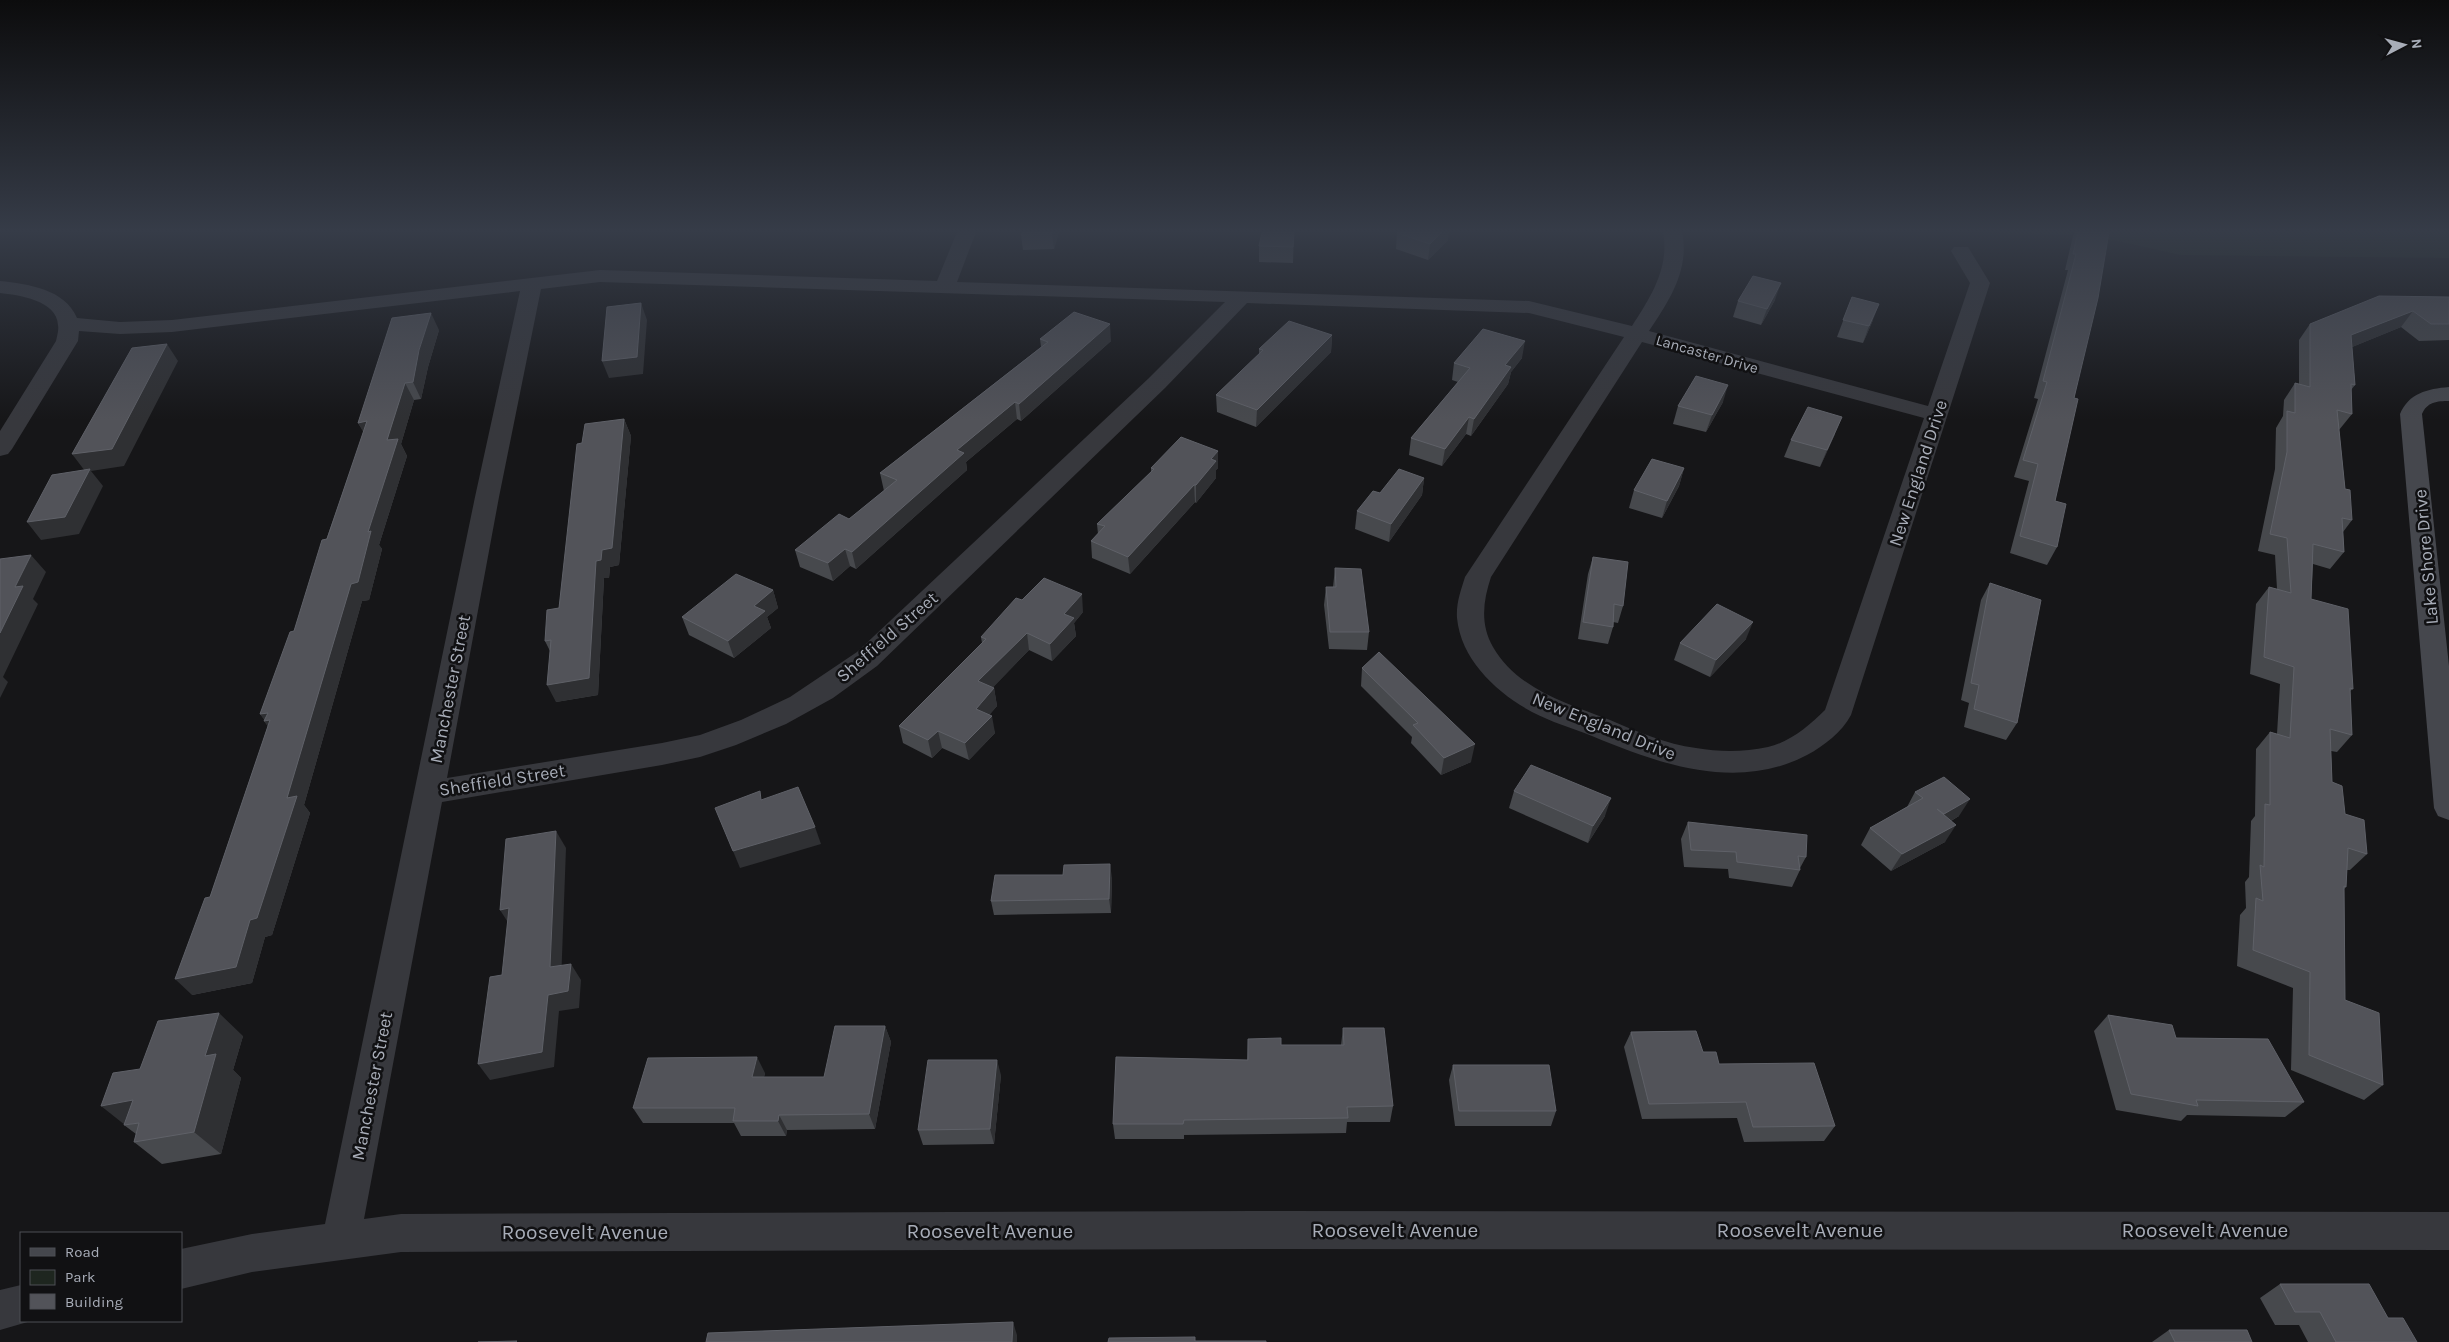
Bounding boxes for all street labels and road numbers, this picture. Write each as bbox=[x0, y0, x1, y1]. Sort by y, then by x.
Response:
street label: Lancaster Drive bbox=[1654, 331, 1760, 377]
street label: New England Drive bbox=[1884, 397, 1952, 549]
street label: Lake Shore Drive bbox=[2409, 488, 2443, 626]
street label: Sheffield Street bbox=[832, 587, 942, 687]
street label: Manchester Street bbox=[425, 613, 475, 765]
street label: New England Drive bbox=[1529, 687, 1679, 765]
street label: Sheffield Street bbox=[437, 759, 567, 801]
street label: Manchester Street bbox=[347, 1010, 397, 1162]
street label: Roosevelt Avenue bbox=[1312, 1218, 1478, 1242]
street label: Roosevelt Avenue bbox=[1717, 1218, 1883, 1242]
street label: Roosevelt Avenue bbox=[2122, 1218, 2288, 1242]
street label: Roosevelt Avenue bbox=[907, 1219, 1073, 1243]
street label: Roosevelt Avenue bbox=[502, 1220, 668, 1244]

